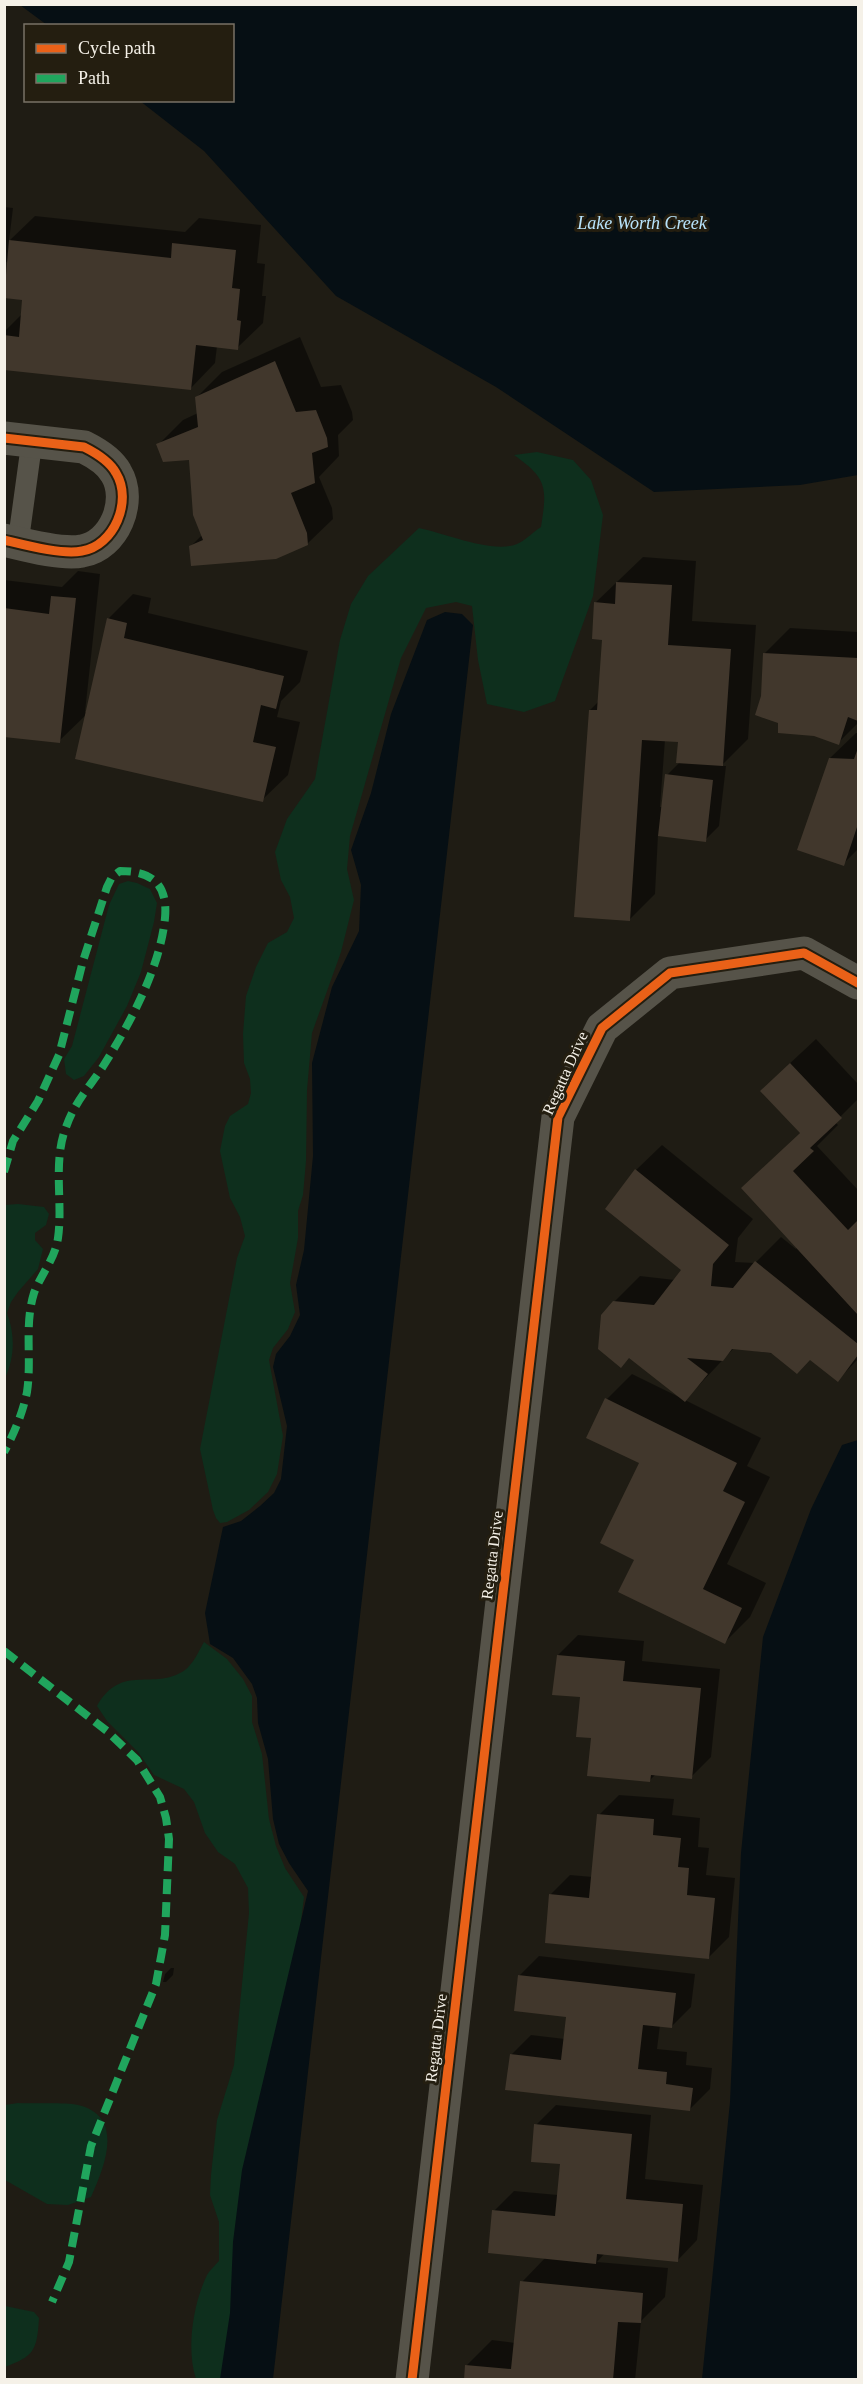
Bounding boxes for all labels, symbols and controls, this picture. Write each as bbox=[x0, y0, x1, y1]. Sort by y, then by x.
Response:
legend bbox=[24, 24, 234, 102]
text: Cycle path bbox=[78, 38, 155, 58]
text: Path bbox=[78, 68, 110, 88]
water label: Lake Worth Creek bbox=[576, 213, 708, 233]
street label: Regatta Drive bbox=[539, 1029, 592, 1118]
street label: Regatta Drive bbox=[478, 1510, 507, 1600]
street label: Regatta Drive bbox=[422, 1993, 451, 2083]

